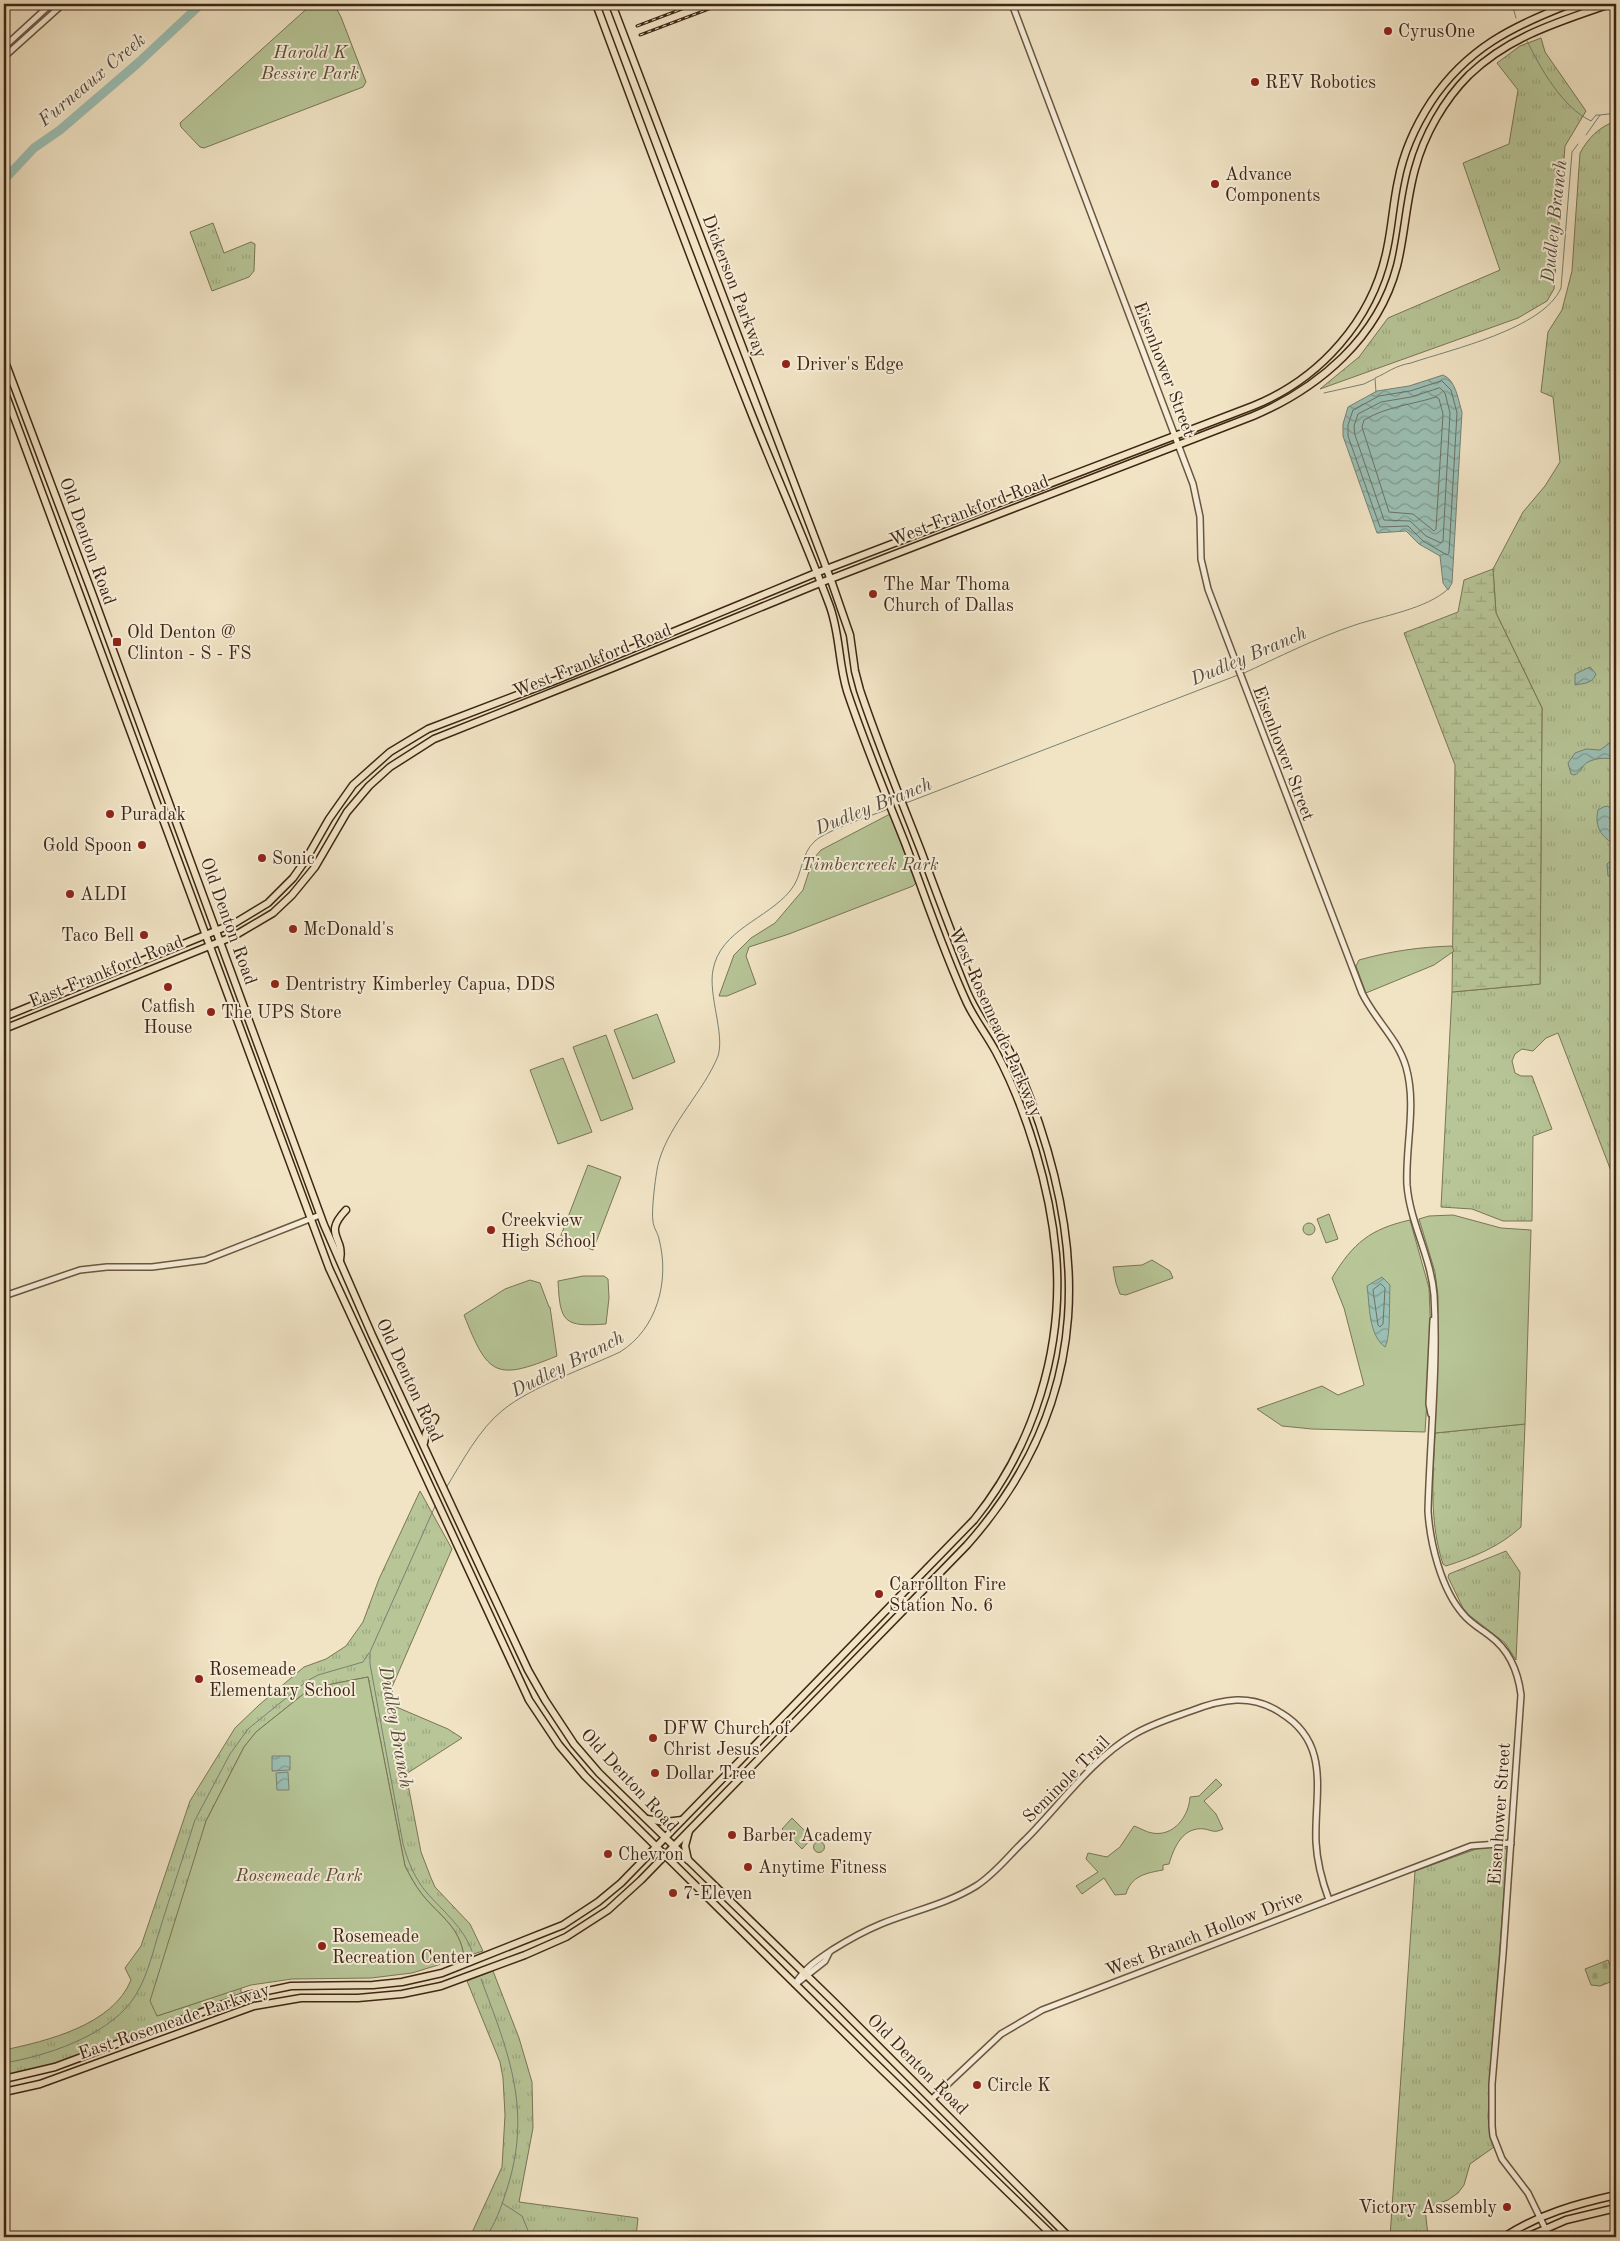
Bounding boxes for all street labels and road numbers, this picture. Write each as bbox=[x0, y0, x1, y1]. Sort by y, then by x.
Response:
street label: Dickerson Parkway bbox=[698, 212, 770, 361]
street label: Eisenhower Street bbox=[1130, 299, 1198, 439]
street label: West Frankford Road bbox=[887, 472, 1052, 550]
street label: Old Denton Road bbox=[56, 475, 118, 607]
street label: West Frankford Road bbox=[511, 621, 674, 701]
street label: Eisenhower Street bbox=[1249, 683, 1317, 823]
street label: Old Denton Road bbox=[197, 855, 259, 987]
street label: West Rosemeade Parkway bbox=[945, 925, 1045, 1120]
street label: East Frankford Road bbox=[27, 933, 186, 1011]
street label: Old Denton Road bbox=[373, 1316, 446, 1445]
street label: Old Denton Road bbox=[577, 1726, 682, 1836]
street label: Seminole Trail bbox=[1020, 1733, 1114, 1826]
street label: Eisenhower Street bbox=[1486, 1742, 1514, 1886]
street label: West Branch Hollow Drive bbox=[1103, 1888, 1305, 1980]
street label: East Rosemeade Parkway bbox=[76, 1981, 273, 2063]
street label: Old Denton Road bbox=[864, 2011, 971, 2118]

